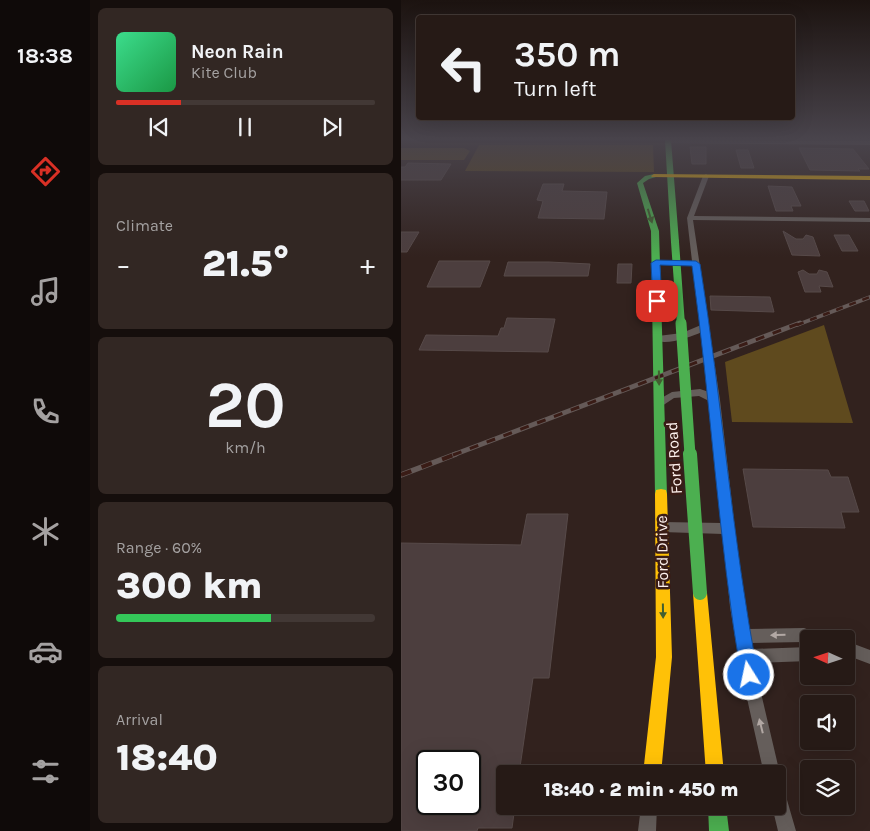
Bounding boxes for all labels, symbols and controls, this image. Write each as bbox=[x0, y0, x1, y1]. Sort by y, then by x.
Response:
text: 350 m bbox=[514, 34, 620, 75]
icon: left bbox=[431, 35, 496, 100]
text: Neon Rain bbox=[191, 41, 284, 63]
text: 18:38 bbox=[17, 43, 73, 69]
text: Kite Club bbox=[191, 63, 257, 82]
text: Turn left bbox=[514, 76, 597, 102]
icon: previous bbox=[145, 113, 173, 141]
icon: pause bbox=[231, 113, 259, 141]
icon: next bbox=[318, 113, 346, 141]
icon: directions bbox=[28, 154, 63, 189]
one-way arrow bbox=[647, 209, 655, 224]
text: Climate bbox=[116, 216, 173, 235]
text: 21.5° bbox=[202, 241, 289, 286]
text: − bbox=[116, 248, 131, 281]
text: + bbox=[360, 248, 375, 281]
icon: music bbox=[28, 274, 63, 309]
pin bbox=[636, 280, 678, 322]
icon: arrive bbox=[643, 287, 671, 315]
text: 20 bbox=[205, 367, 286, 443]
one-way arrow bbox=[655, 370, 663, 386]
icon: phone bbox=[28, 394, 63, 429]
street label: Ford Road bbox=[662, 421, 686, 495]
text: km/h bbox=[225, 438, 266, 457]
icon: climate bbox=[28, 514, 63, 549]
street label: Ford Drive bbox=[652, 515, 672, 589]
text: Range · 60% bbox=[116, 538, 202, 557]
text: 300 km bbox=[116, 563, 263, 608]
one-way arrow bbox=[659, 603, 667, 619]
north arrow bbox=[800, 630, 855, 685]
map controls bbox=[800, 630, 855, 815]
one-way arrow bbox=[770, 631, 786, 639]
icon: car bbox=[28, 634, 63, 669]
position arrow bbox=[722, 648, 774, 700]
button: sound bbox=[800, 695, 855, 750]
text: Arrival bbox=[116, 710, 163, 729]
one-way arrow bbox=[757, 719, 765, 734]
text: 18:40 bbox=[116, 735, 218, 780]
speed limit sign: 30 bbox=[416, 750, 481, 815]
icon: filters bbox=[28, 754, 63, 789]
button: layers bbox=[800, 760, 855, 815]
text: 18:40 · 2 min · 450 m bbox=[543, 779, 739, 801]

